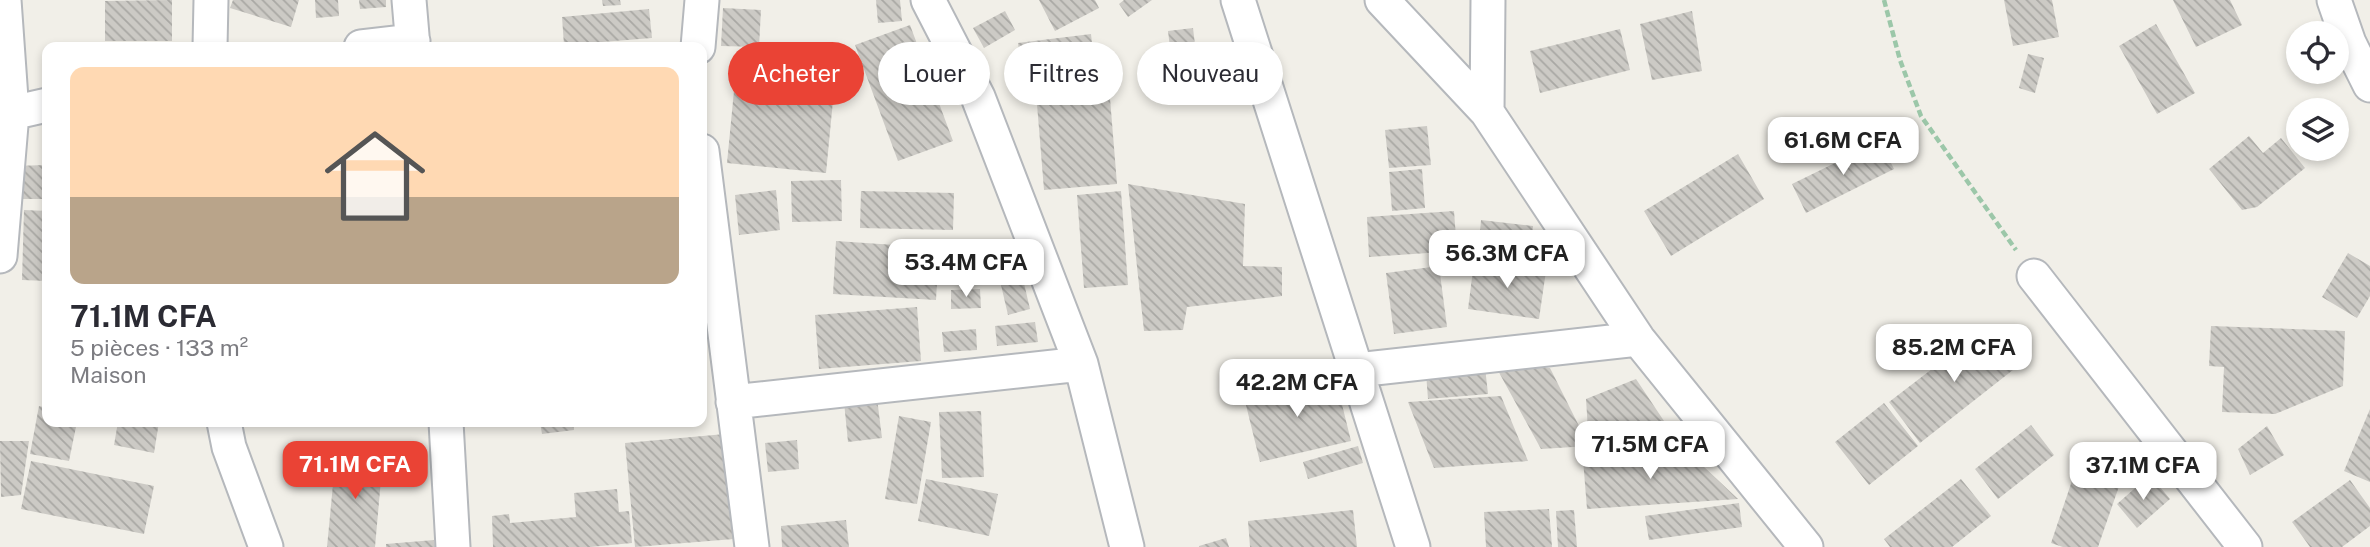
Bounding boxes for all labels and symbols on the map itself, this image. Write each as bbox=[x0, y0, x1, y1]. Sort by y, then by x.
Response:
pin: 61.6M CFA bbox=[1763, 118, 1923, 177]
pin: 56.3M CFA bbox=[1427, 230, 1587, 290]
pin: 53.4M CFA bbox=[886, 240, 1046, 299]
pin: 85.2M CFA bbox=[1874, 324, 2034, 384]
pin: 42.2M CFA bbox=[1217, 360, 1377, 419]
pin: 71.5M CFA bbox=[1570, 421, 1730, 481]
pin: 71.1M CFA bbox=[275, 442, 435, 501]
pin: 37.1M CFA bbox=[2063, 442, 2223, 502]

